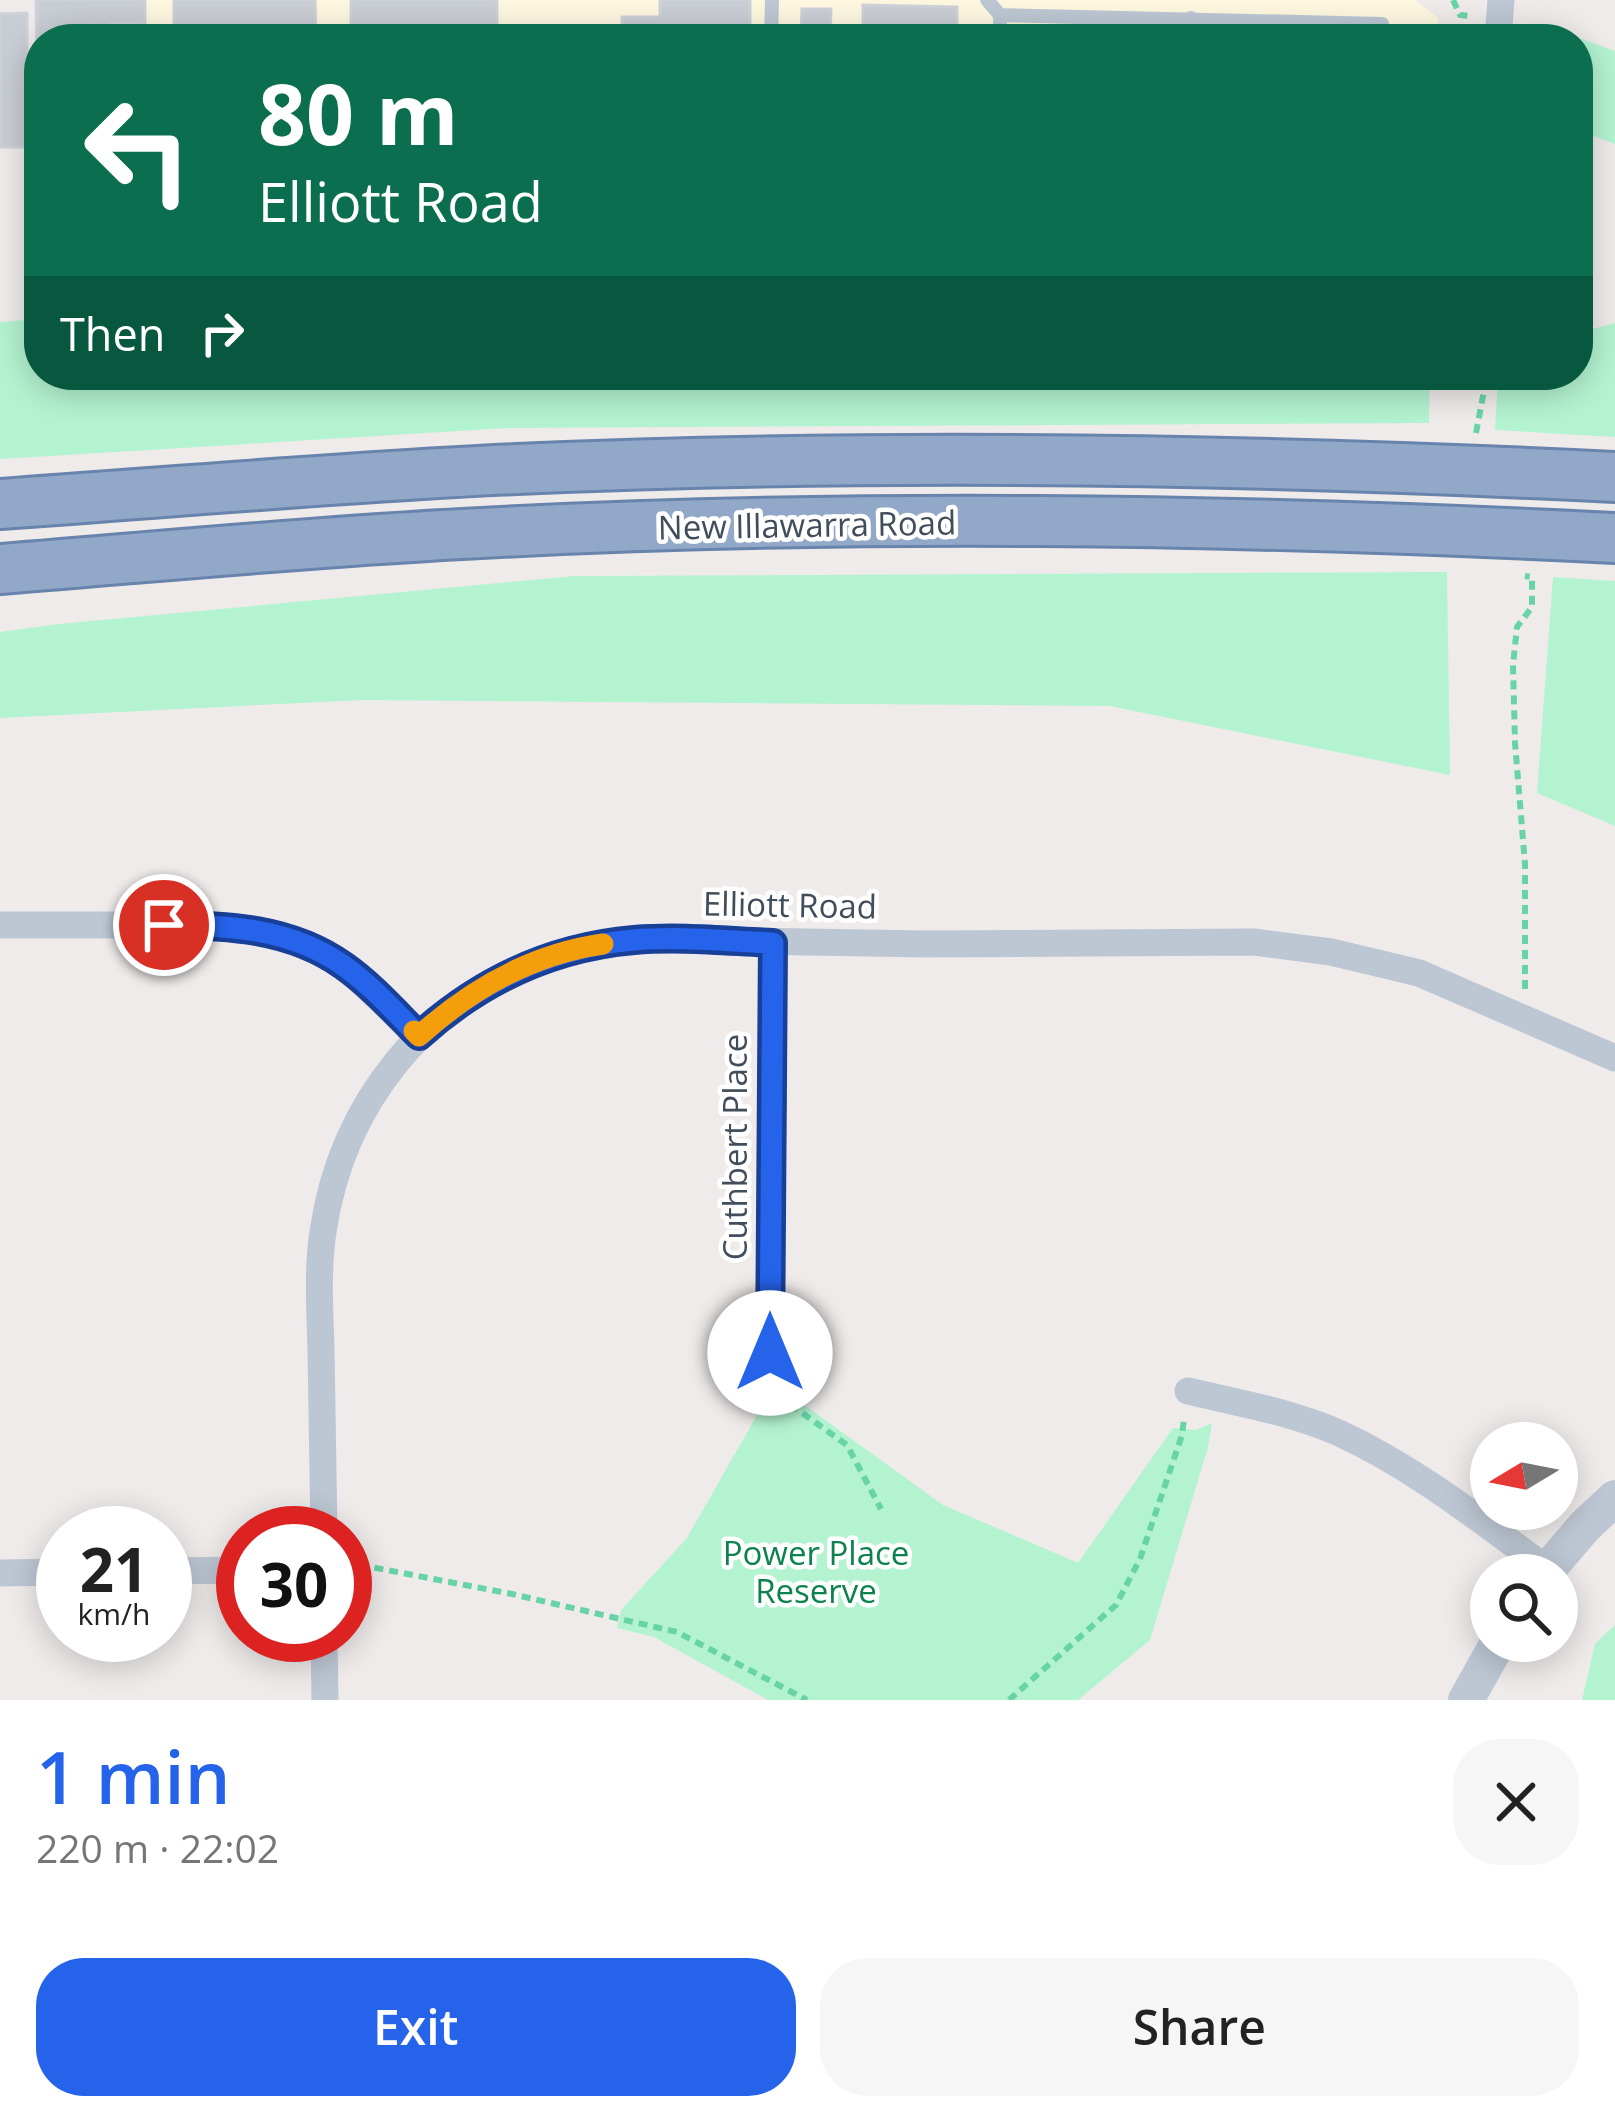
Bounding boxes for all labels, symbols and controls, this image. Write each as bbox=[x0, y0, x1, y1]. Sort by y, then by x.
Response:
text: 80 m bbox=[258, 55, 458, 170]
icon: left bbox=[60, 72, 216, 228]
text: Elliott Road bbox=[258, 164, 543, 238]
icon: right bbox=[189, 300, 255, 366]
text: Then bbox=[60, 303, 165, 364]
street label: New Illawarra Road bbox=[657, 499, 957, 550]
pin bbox=[113, 874, 215, 976]
street label: Elliott Road bbox=[703, 880, 877, 929]
icon: arrive bbox=[131, 892, 197, 958]
street label: Cuthbert Place bbox=[712, 1034, 757, 1260]
position arrow bbox=[707, 1290, 833, 1416]
north arrow bbox=[1470, 1422, 1578, 1530]
map controls bbox=[1470, 1422, 1578, 1662]
speed limit sign: 30 bbox=[216, 1506, 372, 1662]
text: 21 bbox=[80, 1528, 148, 1610]
park label: Power Place Reserve bbox=[723, 1530, 909, 1613]
button: search bbox=[1470, 1554, 1578, 1662]
text: km/h bbox=[78, 1593, 150, 1634]
text: 1 min bbox=[36, 1727, 230, 1825]
button: close bbox=[1453, 1739, 1579, 1865]
text: 220 m · 22:02 bbox=[36, 1821, 279, 1874]
button: Exit bbox=[36, 1958, 796, 2096]
button: Share bbox=[820, 1958, 1579, 2096]

